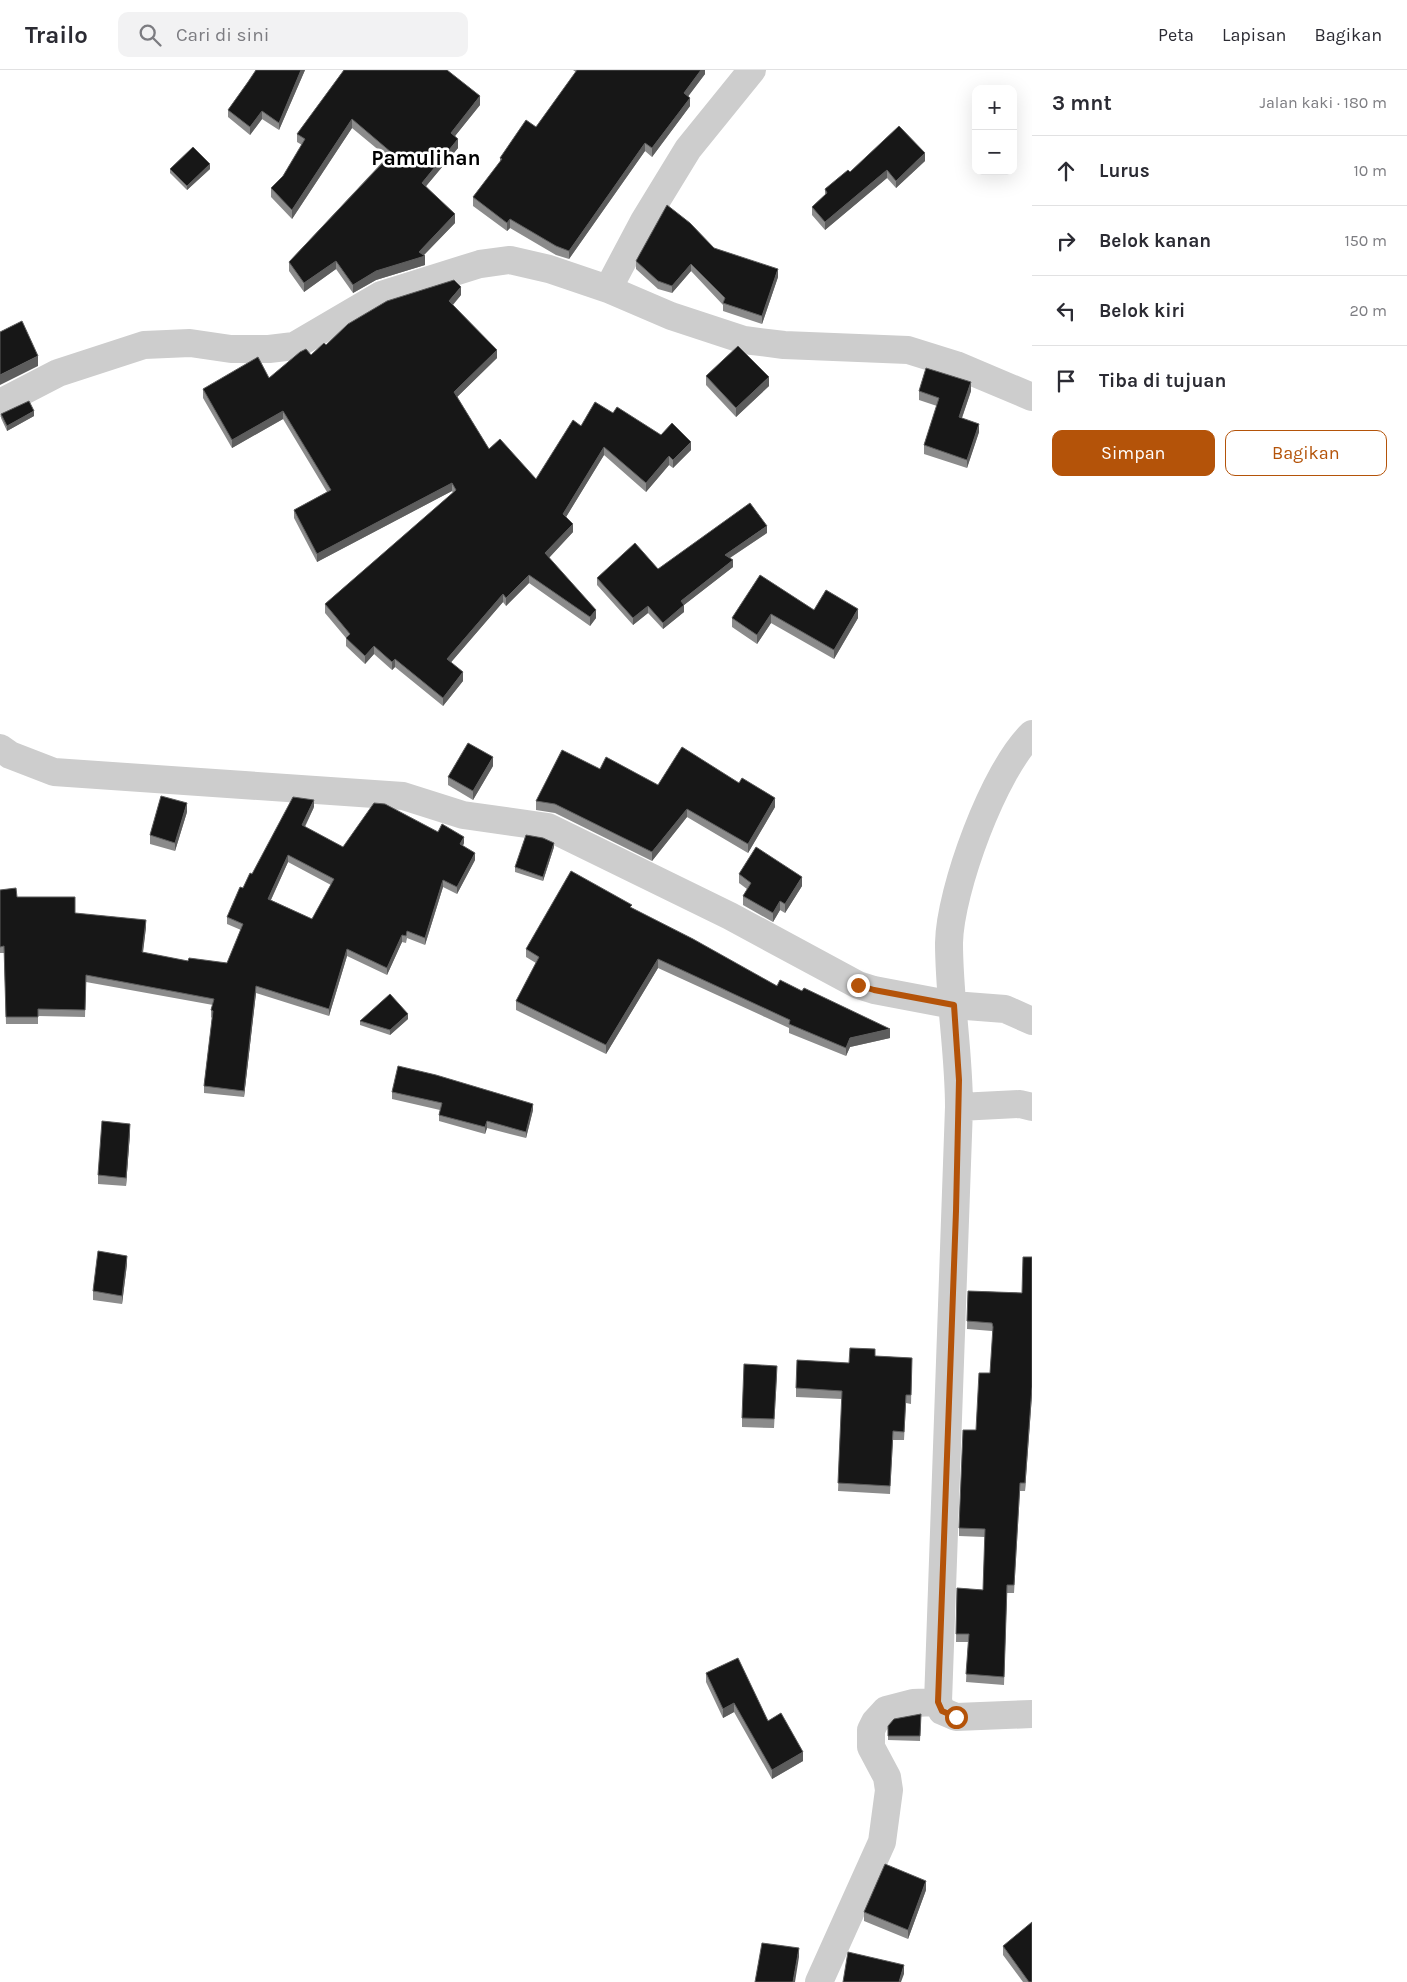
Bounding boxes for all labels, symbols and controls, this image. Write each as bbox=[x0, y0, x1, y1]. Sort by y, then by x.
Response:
search box bbox=[118, 12, 468, 57]
text: Trailo bbox=[25, 21, 88, 49]
icon: search bbox=[136, 21, 164, 49]
text: Cari di sini bbox=[176, 24, 269, 46]
text: Peta bbox=[1158, 24, 1194, 46]
text: Lapisan bbox=[1222, 24, 1286, 46]
text: Bagikan bbox=[1314, 24, 1382, 46]
map controls bbox=[972, 85, 1017, 175]
button: + bbox=[972, 85, 1017, 130]
text: 3 mnt bbox=[1052, 91, 1112, 115]
text: Jalan kaki · 180 m bbox=[1260, 93, 1387, 112]
button: − bbox=[972, 130, 1017, 175]
district label: Pamulihan bbox=[371, 146, 481, 170]
icon: ahead bbox=[1052, 157, 1080, 185]
text: Lurus bbox=[1099, 160, 1150, 182]
text: 10 m bbox=[1353, 161, 1387, 180]
icon: right bbox=[1052, 227, 1080, 255]
text: Belok kanan bbox=[1099, 230, 1211, 252]
text: 150 m bbox=[1344, 231, 1387, 250]
icon: left bbox=[1052, 297, 1080, 325]
text: Belok kiri bbox=[1099, 300, 1185, 322]
text: 20 m bbox=[1349, 301, 1387, 320]
icon: arrive bbox=[1052, 367, 1080, 395]
text: Tiba di tujuan bbox=[1099, 370, 1226, 392]
button: Simpan bbox=[1052, 430, 1215, 476]
button: Bagikan bbox=[1225, 430, 1387, 476]
route end bbox=[847, 974, 870, 997]
route start bbox=[945, 1706, 968, 1729]

